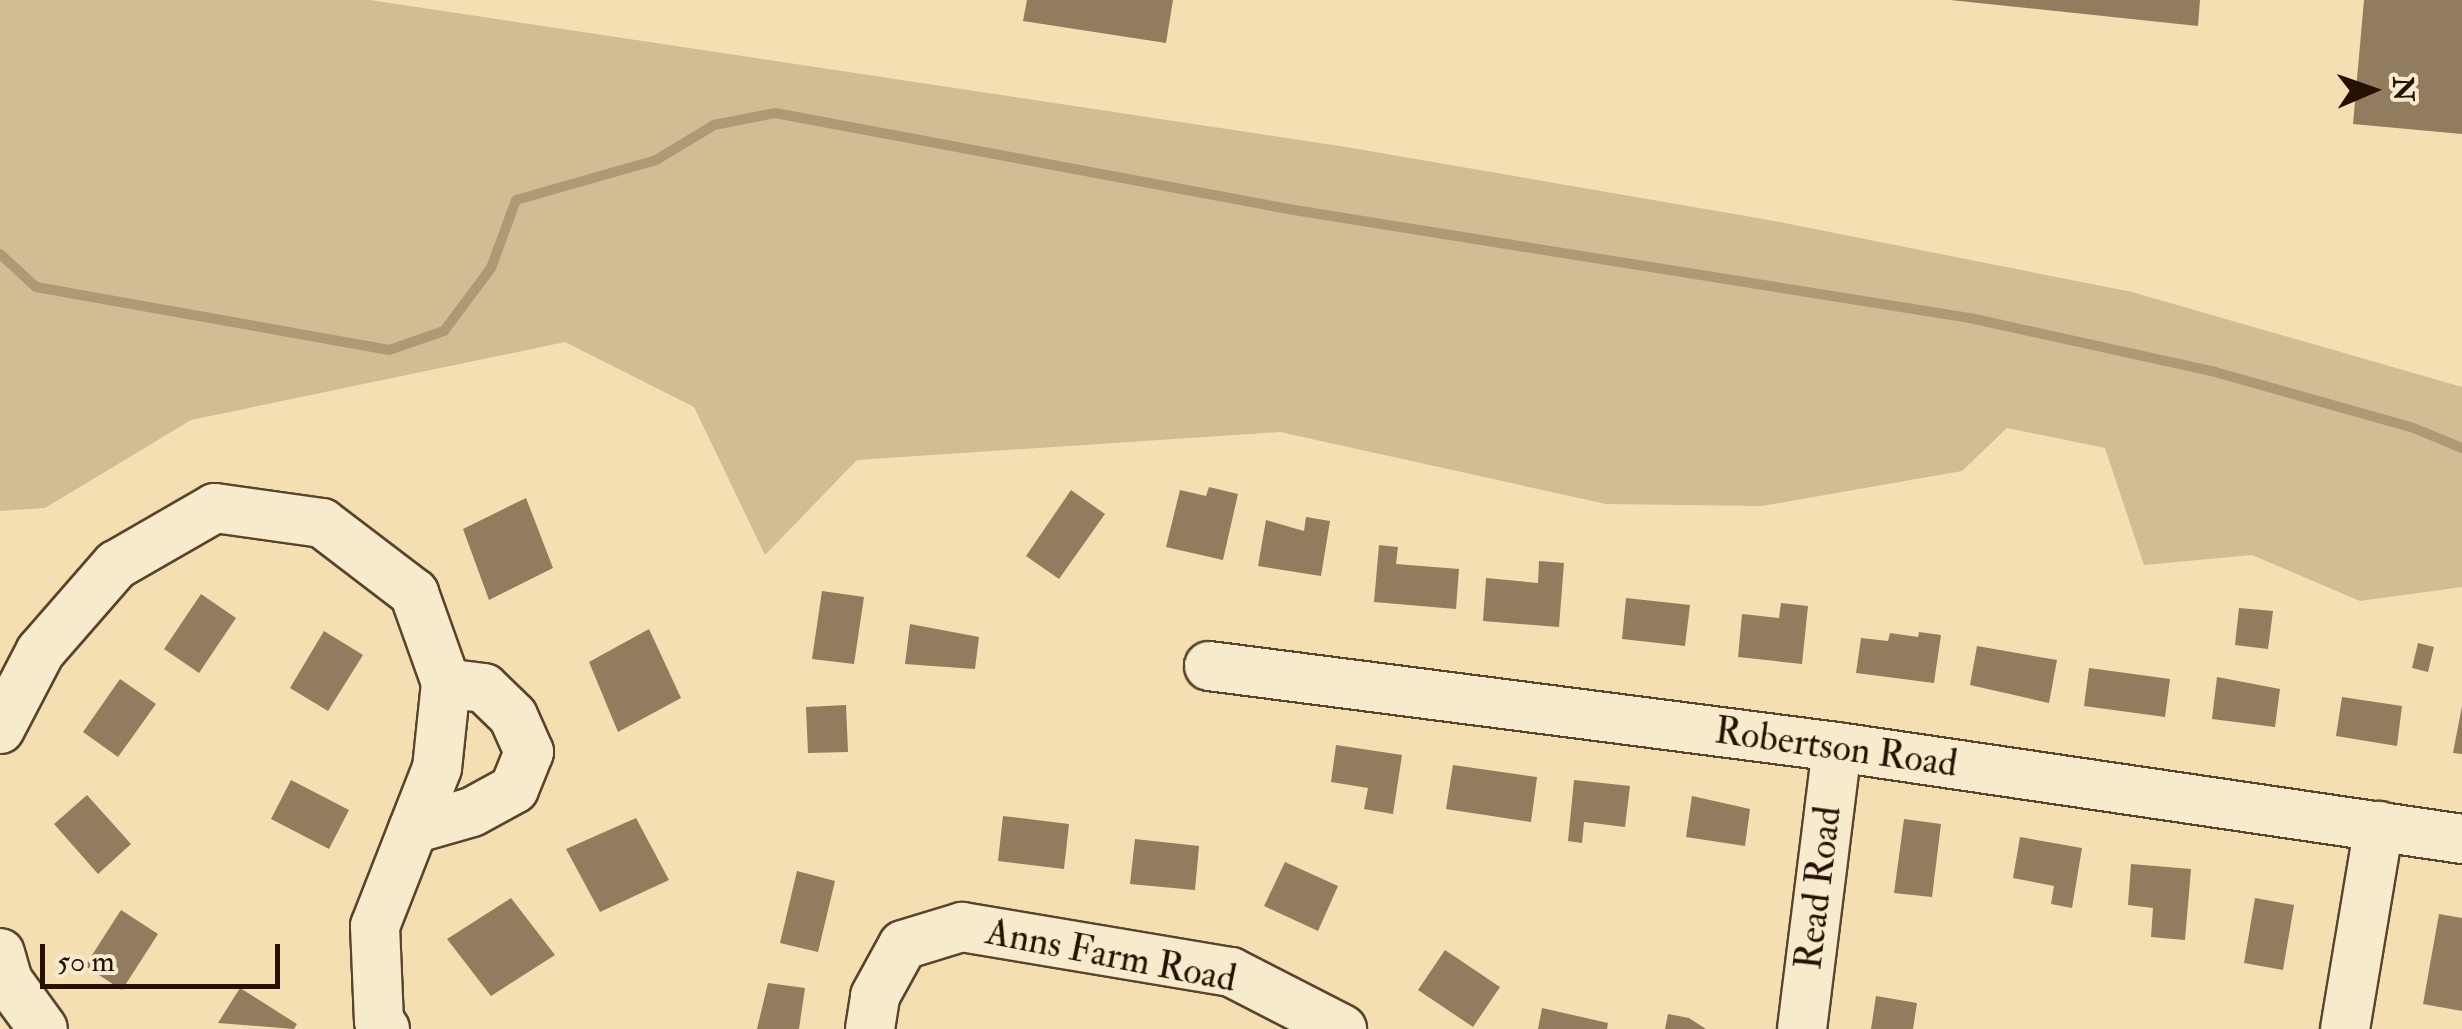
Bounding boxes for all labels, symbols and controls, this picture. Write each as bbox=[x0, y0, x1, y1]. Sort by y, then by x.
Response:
north arrow bbox=[2322, 40, 2422, 140]
text: N bbox=[2385, 76, 2420, 102]
street label: Robertson Road bbox=[1712, 708, 1960, 788]
street label: Read Road bbox=[1786, 804, 1852, 972]
street label: Anns Farm Road bbox=[982, 909, 1240, 1003]
scale bar bbox=[45, 924, 285, 986]
text: 50 m bbox=[57, 943, 115, 980]

